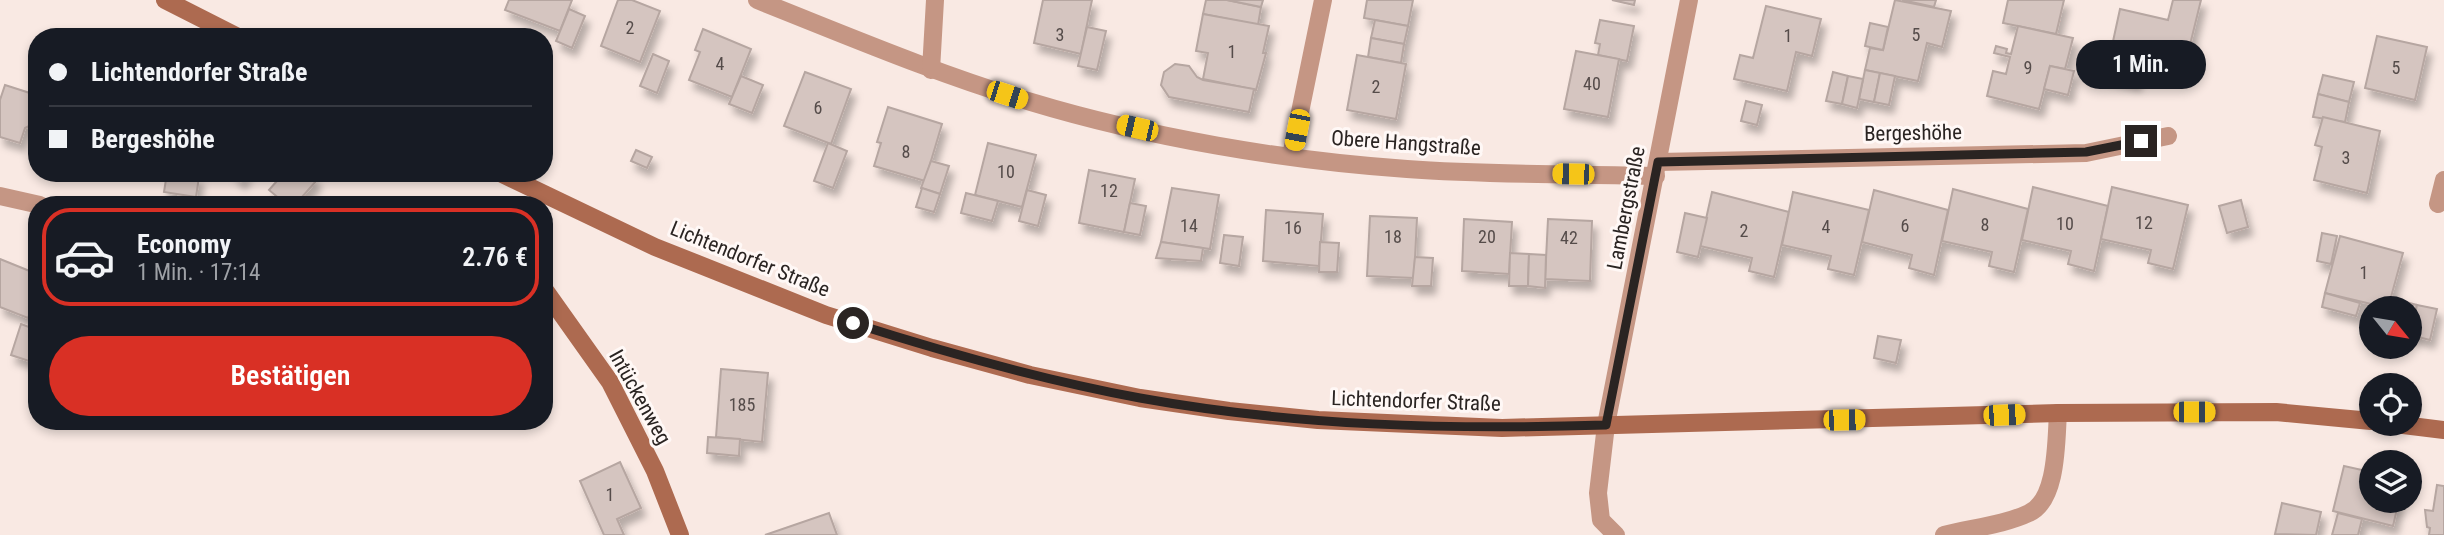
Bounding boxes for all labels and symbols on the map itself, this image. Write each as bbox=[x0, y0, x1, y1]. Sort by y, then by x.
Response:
house number: 2 bbox=[626, 17, 635, 38]
house number: 3 bbox=[1056, 24, 1064, 45]
house number: 5 bbox=[1912, 24, 1921, 45]
house number: 1 bbox=[1784, 25, 1792, 46]
callout: 1 Min. bbox=[2076, 40, 2206, 88]
house number: 1 bbox=[1228, 41, 1236, 62]
house number: 4 bbox=[716, 53, 725, 74]
house number: 9 bbox=[2024, 57, 2032, 78]
house number: 5 bbox=[2392, 57, 2401, 78]
house number: 40 bbox=[1583, 73, 1601, 94]
house number: 2 bbox=[1372, 76, 1381, 97]
car bbox=[984, 79, 1031, 111]
house number: 6 bbox=[814, 97, 822, 118]
car bbox=[1283, 107, 1312, 153]
car bbox=[1115, 113, 1160, 143]
street label: Bergeshöhe bbox=[1864, 120, 1962, 146]
route end bbox=[2125, 125, 2157, 157]
street label: Obere Hangstraße bbox=[1330, 126, 1482, 160]
house number: 8 bbox=[902, 141, 910, 162]
street label: Lambergstraße bbox=[1602, 144, 1650, 272]
house number: 3 bbox=[2342, 147, 2350, 168]
house number: 10 bbox=[997, 161, 1015, 182]
car bbox=[1552, 163, 1595, 185]
house number: 12 bbox=[1100, 180, 1118, 201]
house number: 12 bbox=[2135, 212, 2153, 233]
house number: 10 bbox=[2056, 213, 2074, 234]
house number: 8 bbox=[1981, 214, 1989, 235]
house number: 14 bbox=[1180, 215, 1198, 236]
house number: 6 bbox=[1901, 215, 1909, 236]
street label: Lichtendorfer Straße bbox=[667, 216, 833, 302]
house number: 4 bbox=[1822, 216, 1831, 237]
house number: 16 bbox=[1284, 217, 1302, 238]
house number: 2 bbox=[1740, 220, 1749, 241]
house number: 18 bbox=[1384, 226, 1402, 247]
house number: 20 bbox=[1478, 226, 1496, 247]
house number: 42 bbox=[1560, 227, 1578, 248]
house number: 1 bbox=[2360, 262, 2368, 283]
north arrow bbox=[2359, 296, 2422, 359]
route start bbox=[837, 307, 869, 339]
street label: Intückenweg bbox=[604, 345, 676, 449]
street label: Lichtendorfer Straße bbox=[1331, 386, 1501, 416]
house number: 185 bbox=[729, 394, 755, 415]
car bbox=[2174, 402, 2216, 423]
car bbox=[1983, 404, 2026, 426]
car bbox=[1823, 409, 1866, 431]
house number: 1 bbox=[606, 484, 614, 505]

